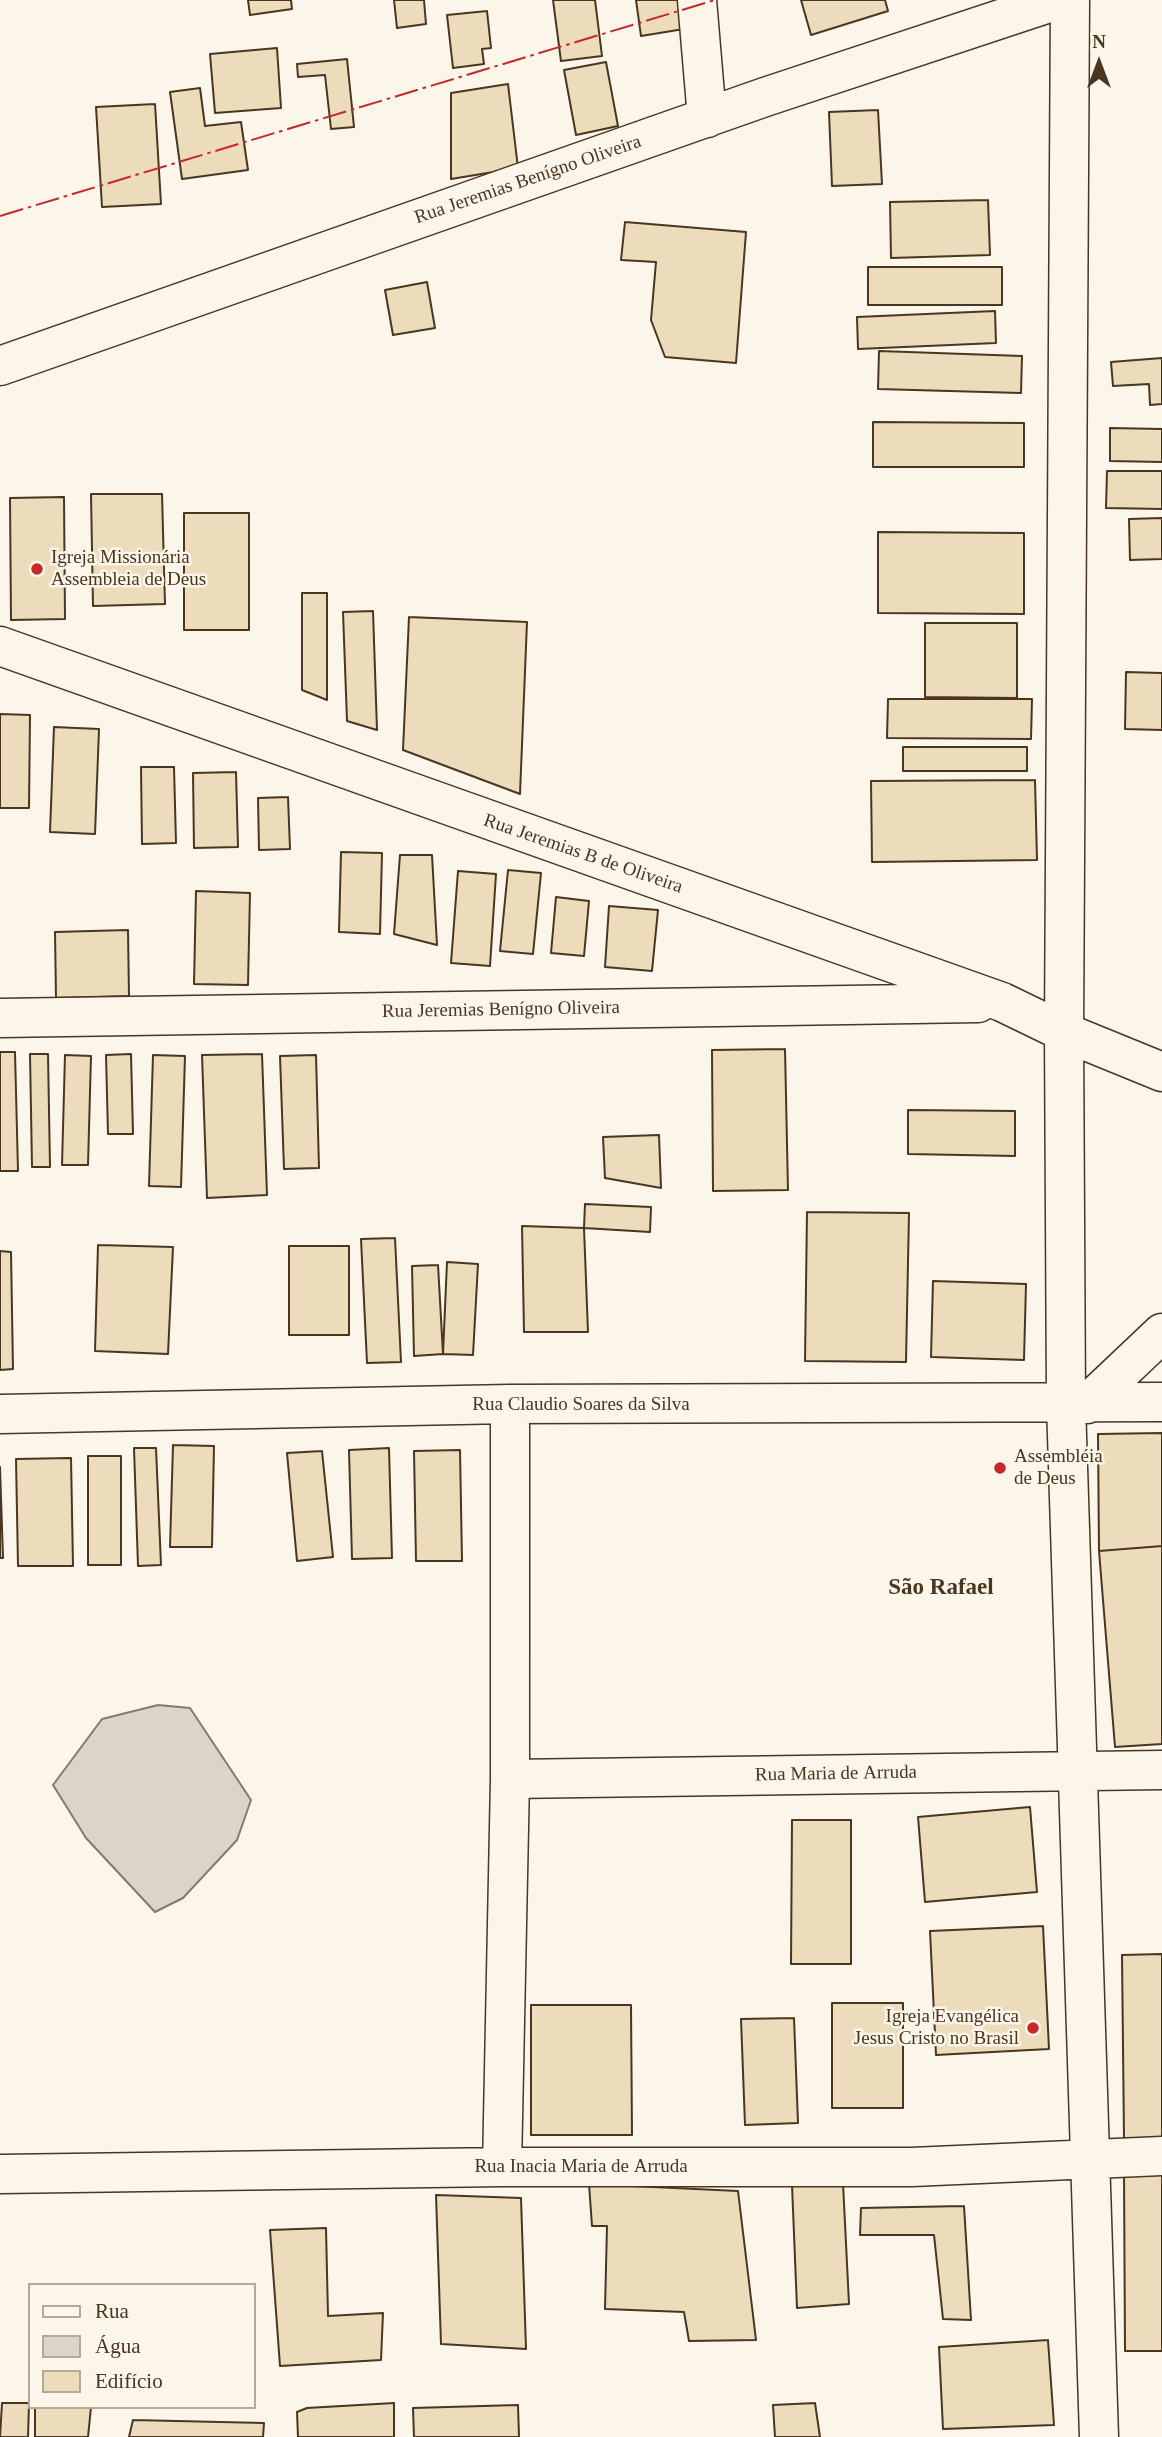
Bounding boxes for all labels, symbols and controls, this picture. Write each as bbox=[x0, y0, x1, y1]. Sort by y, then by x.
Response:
north arrow bbox=[1064, 28, 1134, 98]
text: N bbox=[1092, 31, 1106, 52]
street label: Rua Jeremias Benígno Oliveira bbox=[412, 130, 644, 230]
place label: Igreja Missionária Assembleia de Deus bbox=[51, 547, 206, 591]
marker: Igreja Missionária Assembleia de Deus bbox=[29, 561, 45, 577]
street label: Rua Jeremias B de Oliveira bbox=[481, 809, 685, 899]
street label: Rua Jeremias Benígno Oliveira bbox=[382, 997, 620, 1023]
street label: Rua Claudio Soares da Silva bbox=[472, 1394, 690, 1416]
place label: Assembléia de Deus bbox=[1014, 1446, 1103, 1490]
marker: Assembléia de Deus bbox=[992, 1460, 1008, 1476]
district label: São Rafael bbox=[888, 1574, 994, 1602]
street label: Rua Maria de Arruda bbox=[755, 1761, 917, 1787]
place label: Igreja Evangélica Jesus Cristo no Brasil bbox=[854, 2006, 1019, 2050]
marker: Igreja Evangélica Jesus Cristo no Brasil bbox=[1025, 2020, 1041, 2036]
street label: Rua Inacia Maria de Arruda bbox=[474, 2156, 688, 2178]
legend bbox=[28, 2283, 256, 2409]
text: Rua bbox=[95, 2299, 129, 2323]
text: Água bbox=[95, 2334, 141, 2358]
text: Edifício bbox=[95, 2369, 163, 2393]

